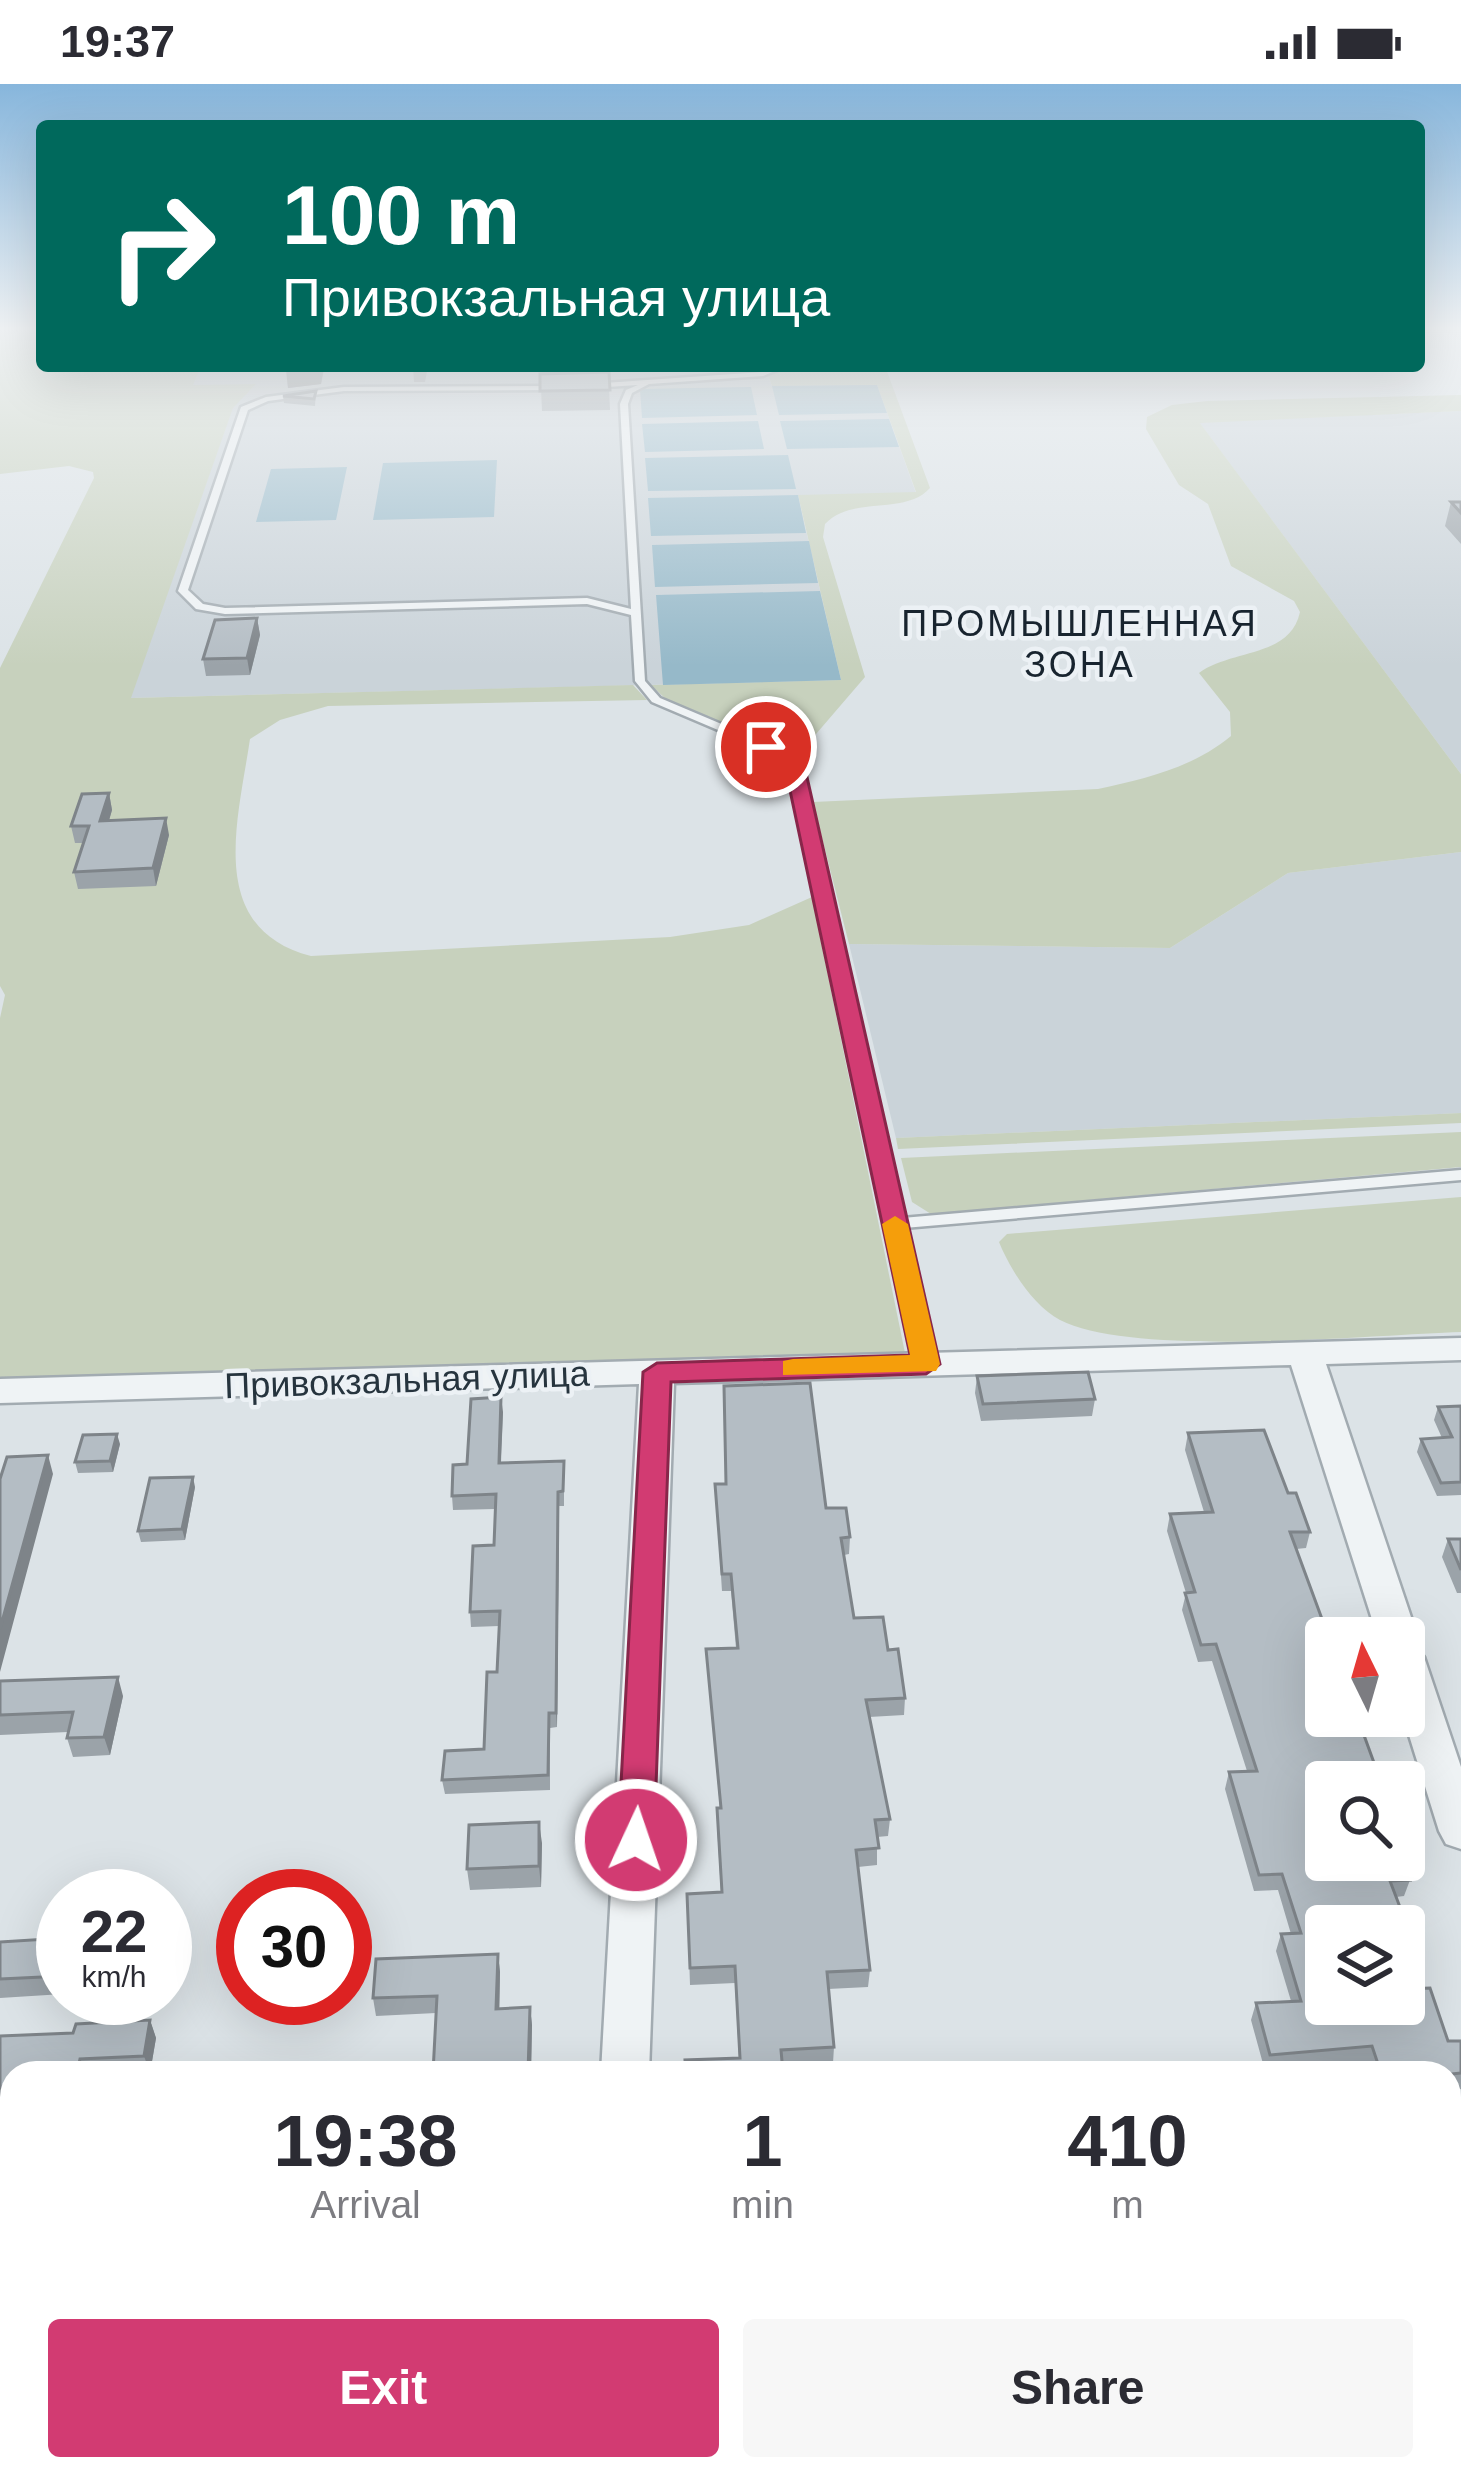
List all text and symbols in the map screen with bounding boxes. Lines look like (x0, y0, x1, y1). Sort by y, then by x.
text: 19:37 (60, 16, 175, 67)
icon: right (84, 168, 240, 324)
text: 100 m (282, 168, 520, 262)
text: Привокзальная улица (282, 267, 830, 327)
district label: ПРОМЫШЛЕННАЯ ЗОНА (901, 603, 1259, 685)
pin (715, 696, 817, 798)
icon: arrive (733, 714, 799, 780)
street label: Привокзальная улица (224, 1353, 591, 1406)
north arrow (1305, 1617, 1425, 1737)
map controls (1305, 1617, 1425, 2025)
button: search (1305, 1761, 1425, 1881)
position arrow (573, 1777, 699, 1903)
speed limit sign: 30 (216, 1869, 372, 2025)
text: 22 (81, 1898, 147, 1965)
button: layers (1305, 1905, 1425, 2025)
text: km/h (81, 1960, 147, 1993)
text: 19:38 (273, 2101, 458, 2181)
text: 1 (742, 2101, 783, 2181)
text: 410 (1067, 2101, 1188, 2181)
text: Arrival (310, 2183, 421, 2226)
text: min (731, 2183, 794, 2226)
text: m (1111, 2183, 1144, 2226)
button: Exit (48, 2319, 719, 2457)
button: Share (743, 2319, 1413, 2457)

